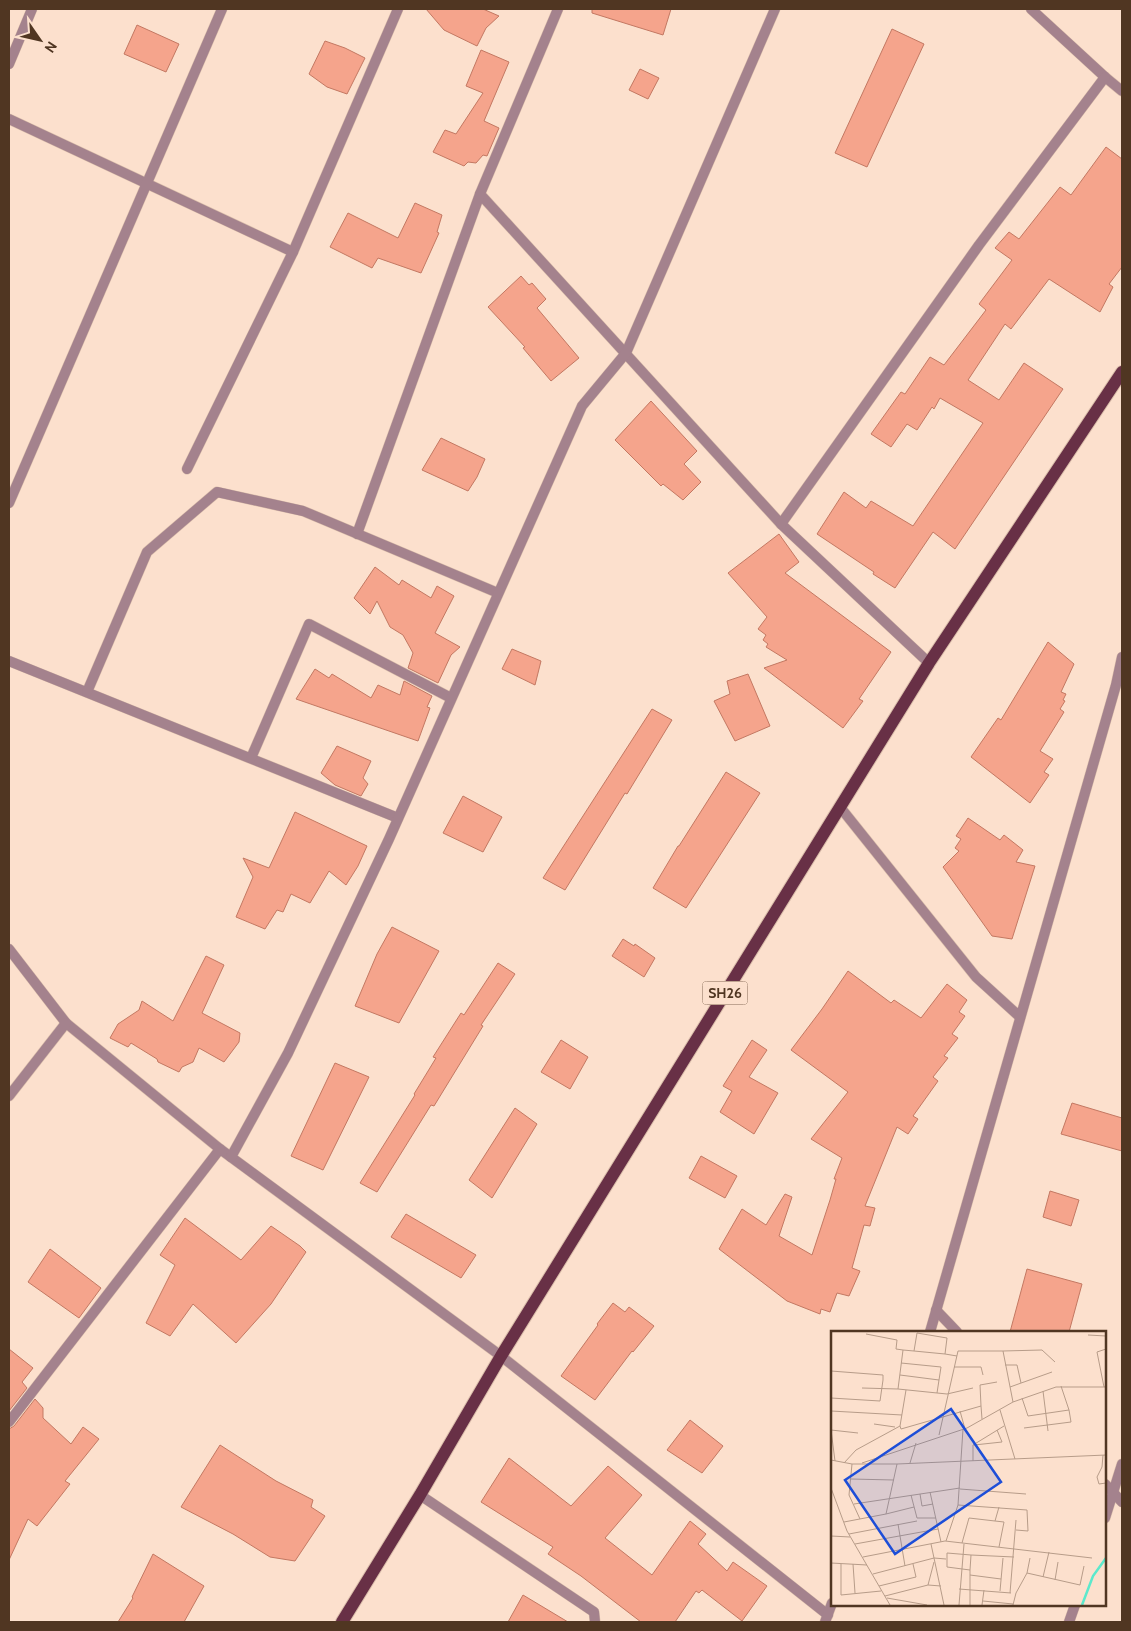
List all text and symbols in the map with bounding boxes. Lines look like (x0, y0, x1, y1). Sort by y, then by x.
north arrow (15, 15, 65, 65)
text: N (41, 38, 61, 56)
road number: SH26 (702, 981, 748, 1004)
inset map (831, 1331, 1106, 1606)

